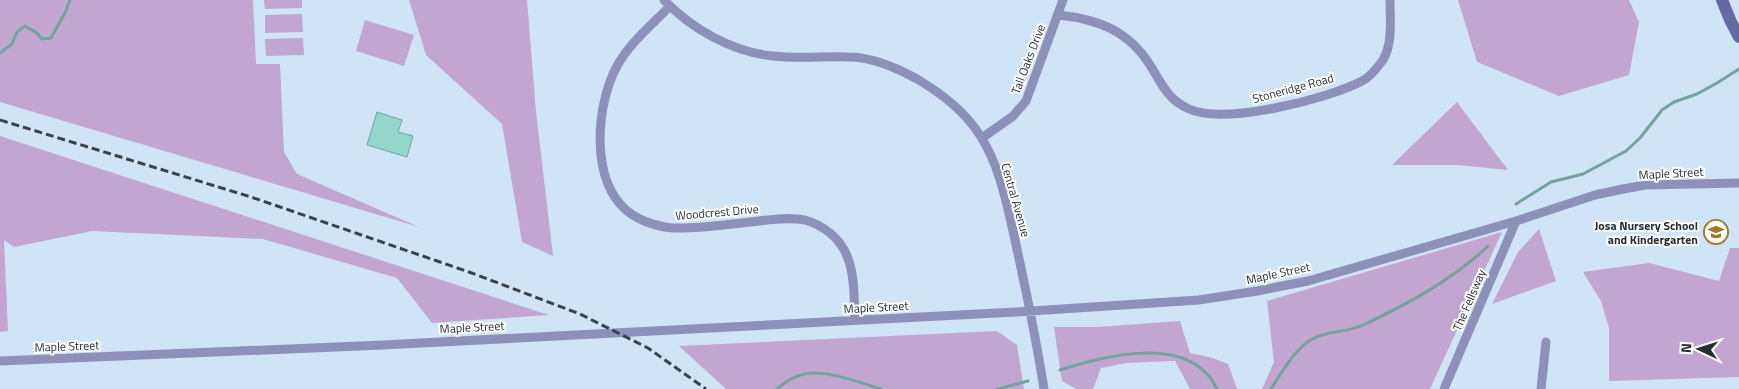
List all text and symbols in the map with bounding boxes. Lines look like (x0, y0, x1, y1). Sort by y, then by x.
street label: Tall Oaks Drive (1006, 21, 1050, 97)
street label: Stoneridge Road (1250, 68, 1336, 108)
street label: Central Avenue (996, 161, 1036, 239)
street label: Maple Street (1638, 162, 1705, 184)
street label: Woodcrest Drive (675, 199, 759, 225)
place label: Josa Nursery School and Kindergarten (1595, 216, 1698, 249)
school or university icon: Josa Nursery School and Kindergarten (1703, 219, 1729, 245)
street label: Maple Street (1244, 257, 1312, 289)
street label: The Fellsway (1447, 266, 1491, 334)
street label: Maple Street (843, 296, 910, 318)
street label: Maple Street (439, 316, 506, 338)
north arrow (1674, 324, 1724, 374)
street label: Maple Street (34, 335, 101, 357)
text: N (1675, 342, 1696, 354)

